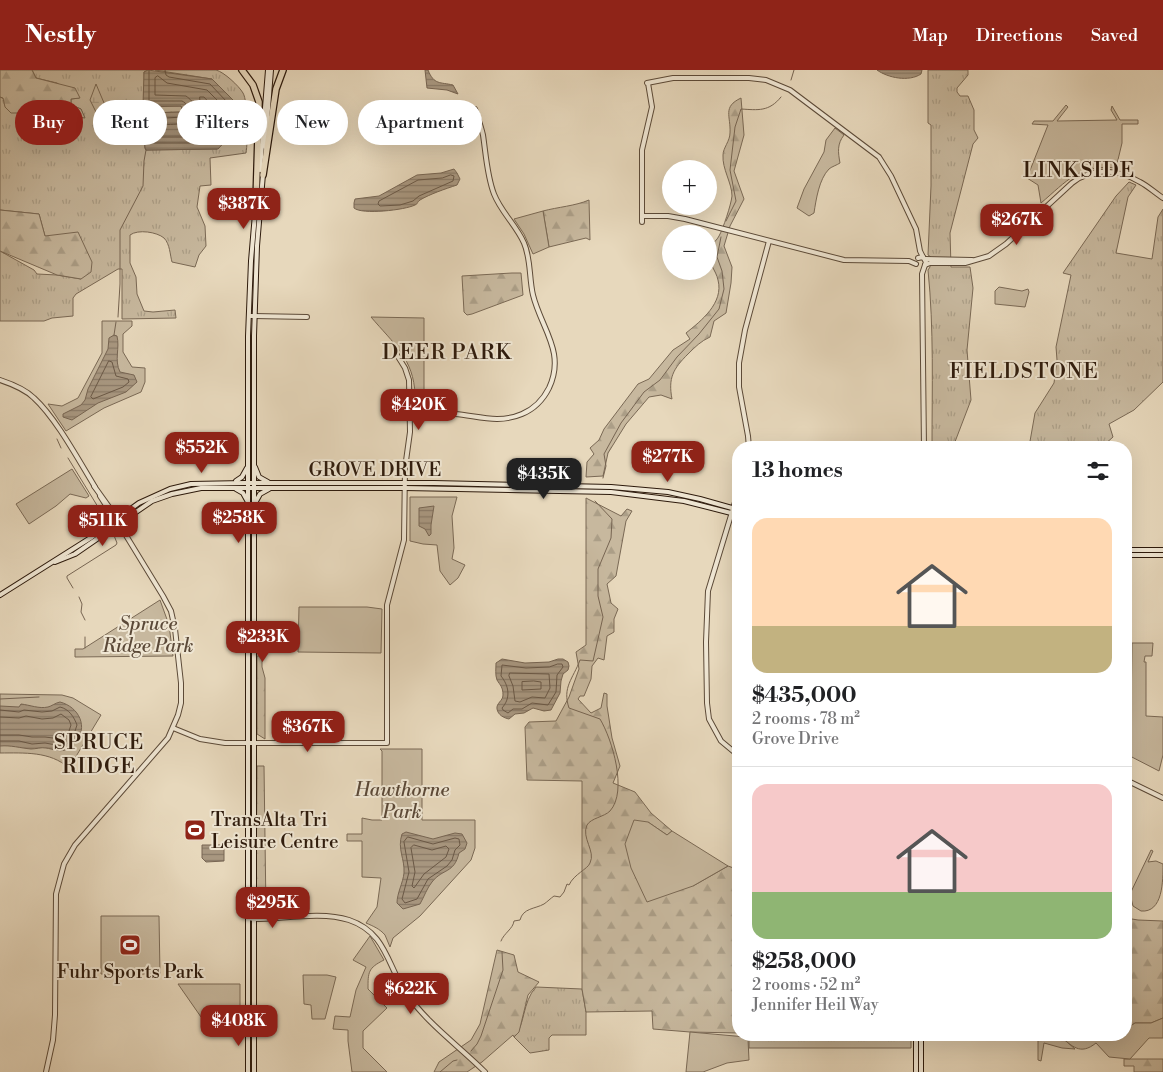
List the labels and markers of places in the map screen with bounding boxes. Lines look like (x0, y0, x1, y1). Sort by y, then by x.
pin: $387K (209, 188, 279, 230)
pin: $267K (982, 204, 1052, 246)
pin: $420K (384, 388, 454, 431)
pin: $552K (167, 432, 237, 474)
pin: $277K (633, 440, 703, 483)
pin: $435K (509, 458, 579, 500)
pin: $258K (204, 502, 274, 544)
pin: $511K (68, 504, 138, 547)
pin: $233K (228, 620, 298, 663)
pin: $367K (273, 710, 343, 753)
place label: TransAlta Tri Leisure Centre (211, 808, 339, 854)
sports icon: TransAlta Tri Leisure Centre (183, 818, 207, 842)
pin: $295K (238, 886, 308, 929)
sports icon: Fuhr Sports Park (118, 933, 142, 957)
place label: Fuhr Sports Park (57, 960, 204, 984)
pin: $622K (376, 972, 446, 1015)
pin: $408K (204, 1004, 274, 1047)

